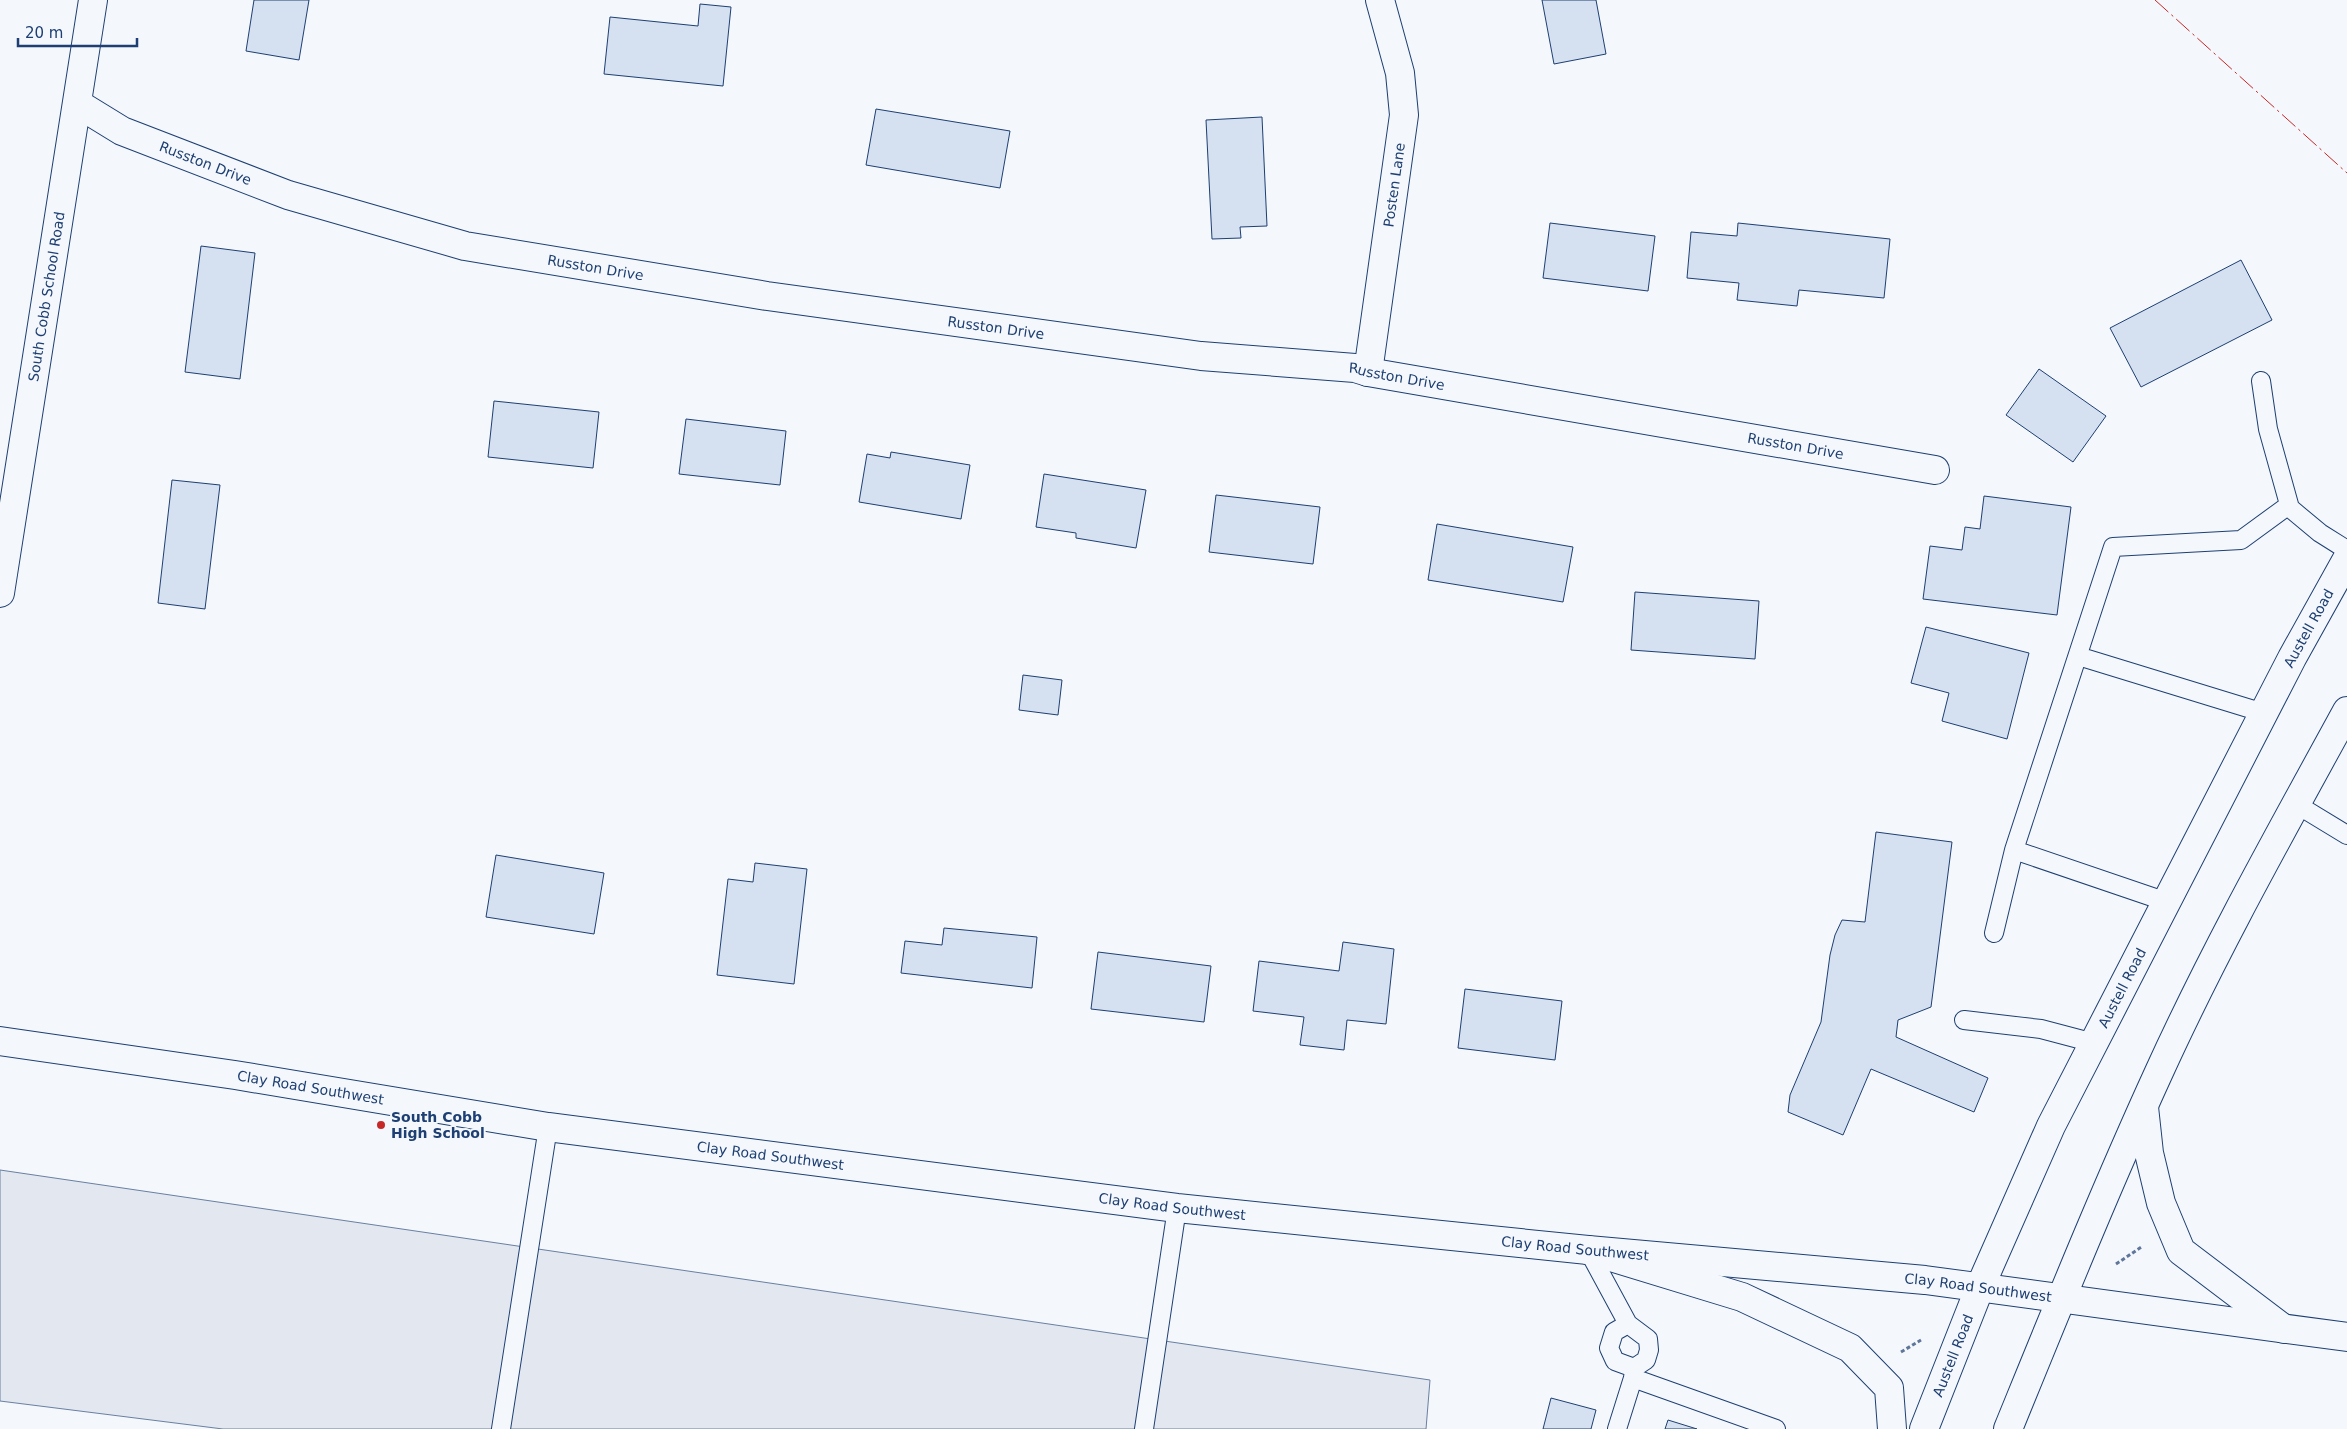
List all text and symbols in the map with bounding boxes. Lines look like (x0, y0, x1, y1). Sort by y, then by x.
scale bar (18, 15, 136, 47)
text: 20 m (25, 24, 63, 42)
street label: Russton Drive (157, 138, 254, 188)
street label: Posten Lane (1380, 142, 1408, 228)
street label: South Cobb School Road (25, 210, 68, 383)
street label: Russton Drive (546, 252, 645, 283)
street label: Russton Drive (947, 313, 1045, 342)
street label: Russton Drive (1348, 360, 1446, 393)
street label: Russton Drive (1746, 430, 1845, 462)
street label: Austell Road (2280, 586, 2337, 670)
street label: Austell Road (2095, 945, 2149, 1030)
street label: Clay Road Southwest (236, 1068, 385, 1108)
place label: South Cobb High School (391, 1109, 485, 1141)
marker: South Cobb High School (375, 1119, 387, 1131)
street label: Clay Road Southwest (696, 1138, 845, 1173)
street label: Clay Road Southwest (1098, 1190, 1247, 1223)
street label: Clay Road Southwest (1500, 1233, 1650, 1263)
street label: Clay Road Southwest (1904, 1270, 2053, 1305)
street label: Austell Road (1930, 1312, 1976, 1399)

